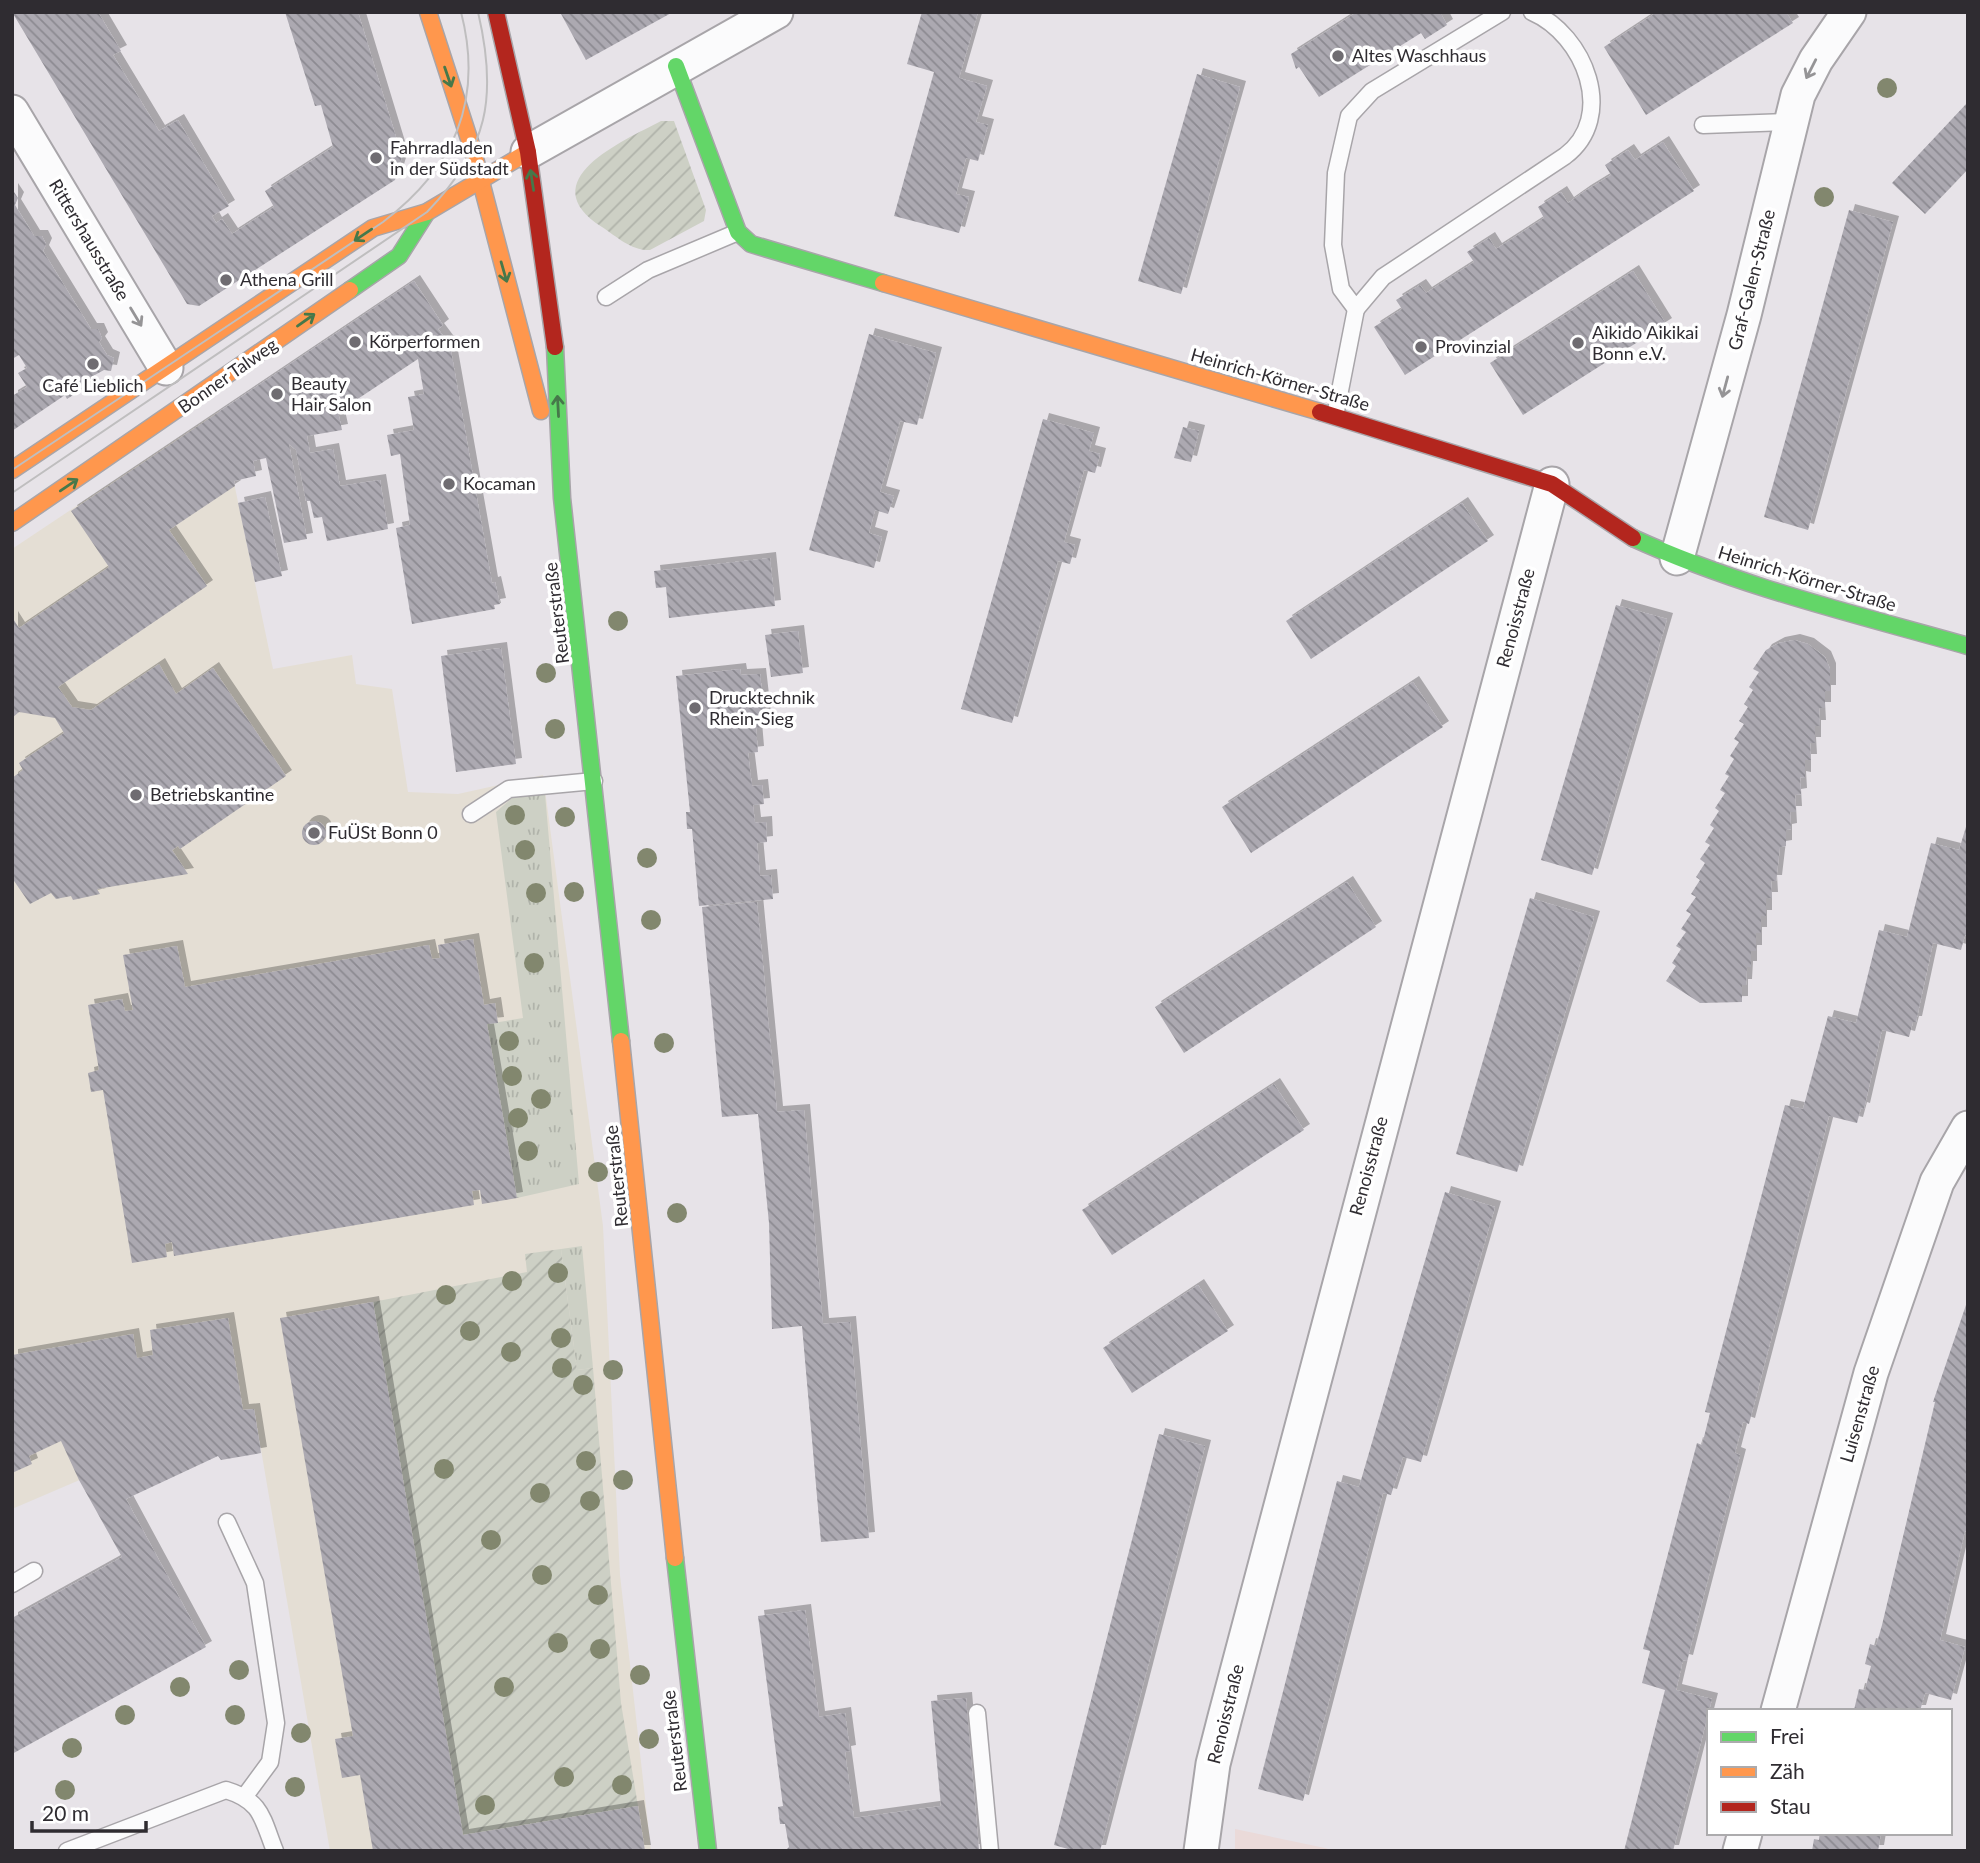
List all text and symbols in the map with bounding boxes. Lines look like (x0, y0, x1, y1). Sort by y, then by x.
place label: Altes Waschhaus (1352, 44, 1486, 66)
marker: Altes Waschhaus (1330, 48, 1346, 64)
one-way arrow (1804, 58, 1818, 79)
one-way arrow (443, 66, 455, 88)
place label: Fahrradladen in der Südstadt (390, 136, 509, 179)
marker: Fahrradladen in der Südstadt (368, 150, 384, 166)
one-way arrow (525, 169, 538, 192)
street label: Rittershausstraße (45, 175, 135, 304)
street label: Graf-Galen-Straße (1723, 207, 1779, 353)
one-way arrow (354, 228, 373, 243)
one-way arrow (498, 260, 511, 282)
place label: Athena Grill (240, 268, 334, 290)
marker: Athena Grill (218, 272, 234, 288)
one-way arrow (129, 307, 143, 327)
one-way arrow (296, 313, 315, 328)
place label: Aikido Aikikai Bonn e.V. (1592, 321, 1699, 364)
place label: Körperformen (369, 330, 480, 352)
street label: Bonner Talweg (174, 333, 281, 418)
marker: Körperformen (347, 334, 363, 350)
place label: Provinzial (1435, 335, 1511, 357)
marker: Aikido Aikikai Bonn e.V. (1570, 335, 1586, 351)
marker: Provinzial (1413, 339, 1429, 355)
street label: Heinrich-Körner-Straße (1188, 343, 1372, 415)
marker: Café Lieblich (85, 356, 101, 372)
place label: Beauty Hair Salon (291, 372, 372, 415)
place label: Café Lieblich (42, 374, 144, 396)
one-way arrow (1717, 375, 1730, 397)
marker: Beauty Hair Salon (269, 386, 285, 402)
one-way arrow (551, 394, 564, 417)
place label: Kocaman (463, 472, 536, 494)
marker: Kocaman (441, 476, 457, 492)
one-way arrow (59, 478, 78, 492)
street label: Heinrich-Körner-Straße (1716, 540, 1899, 616)
street label: Reuterstraße (539, 561, 573, 665)
street label: Renoisstraße (1491, 566, 1539, 670)
place label: Drucktechnik Rhein-Sieg (709, 686, 816, 729)
marker: Drucktechnik Rhein-Sieg (687, 700, 703, 716)
place label: Betriebskantine (150, 783, 274, 805)
marker: Betriebskantine (128, 787, 144, 803)
place label: FuÜSt Bonn 0 (328, 821, 438, 843)
marker: FuÜSt Bonn 0 (306, 825, 322, 841)
street label: Renoisstraße (1344, 1114, 1392, 1218)
street label: Reuterstraße (600, 1124, 632, 1228)
street label: Luisenstraße (1835, 1363, 1883, 1465)
street label: Renoisstraße (1202, 1662, 1248, 1766)
street label: Reuterstraße (657, 1689, 691, 1793)
legend (1707, 1709, 1952, 1835)
text: Frei (1770, 1723, 1804, 1748)
text: Zäh (1770, 1758, 1805, 1783)
scale bar (32, 1790, 145, 1834)
text: Stau (1770, 1793, 1811, 1818)
text: 20 m (42, 1800, 89, 1825)

